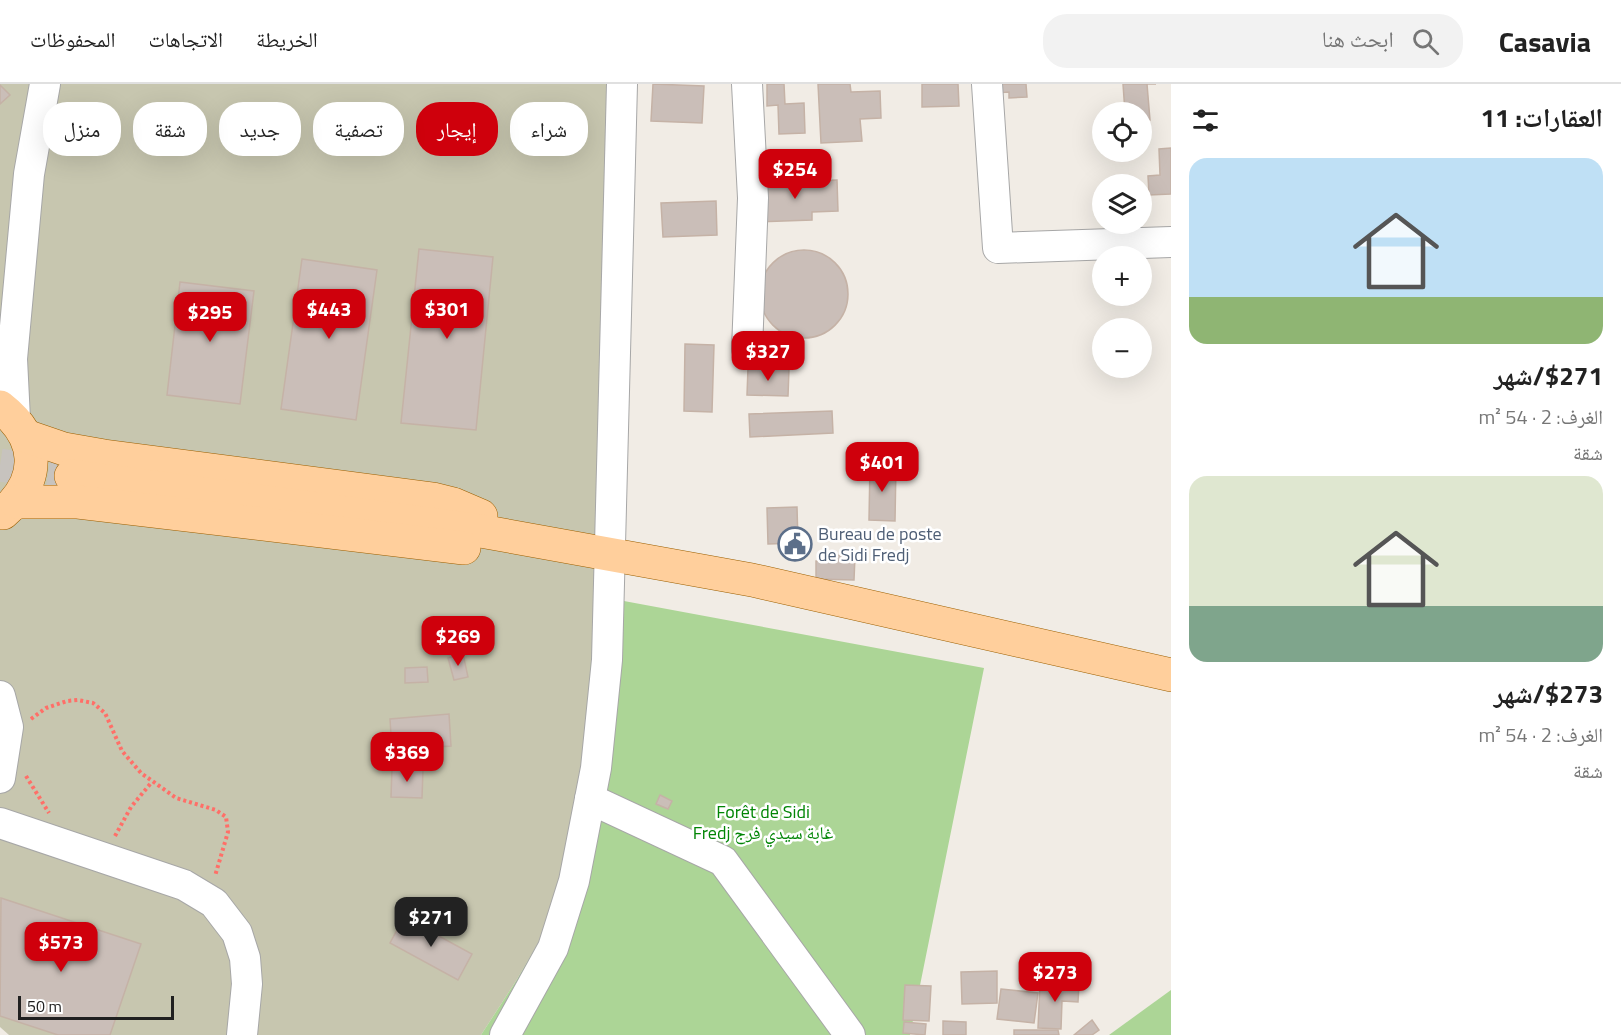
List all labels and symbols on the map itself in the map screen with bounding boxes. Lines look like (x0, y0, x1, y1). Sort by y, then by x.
pin: $254 (759, 149, 831, 200)
pin: $443 (293, 289, 365, 340)
pin: $301 (411, 289, 483, 340)
pin: $295 (174, 292, 246, 343)
pin: $327 (732, 331, 804, 382)
pin: $401 (846, 442, 918, 493)
place label: Bureau de poste de Sidi Fredj (818, 520, 942, 568)
public building icon: Bureau de poste de Sidi Fredj (777, 526, 813, 562)
pin: $269 (422, 616, 494, 667)
pin: $369 (371, 732, 443, 783)
park label: Forêt de Sidi Fredj غابة سيدي فرج (693, 798, 833, 848)
pin: $271 (395, 897, 467, 948)
pin: $573 (25, 922, 97, 973)
pin: $273 (1019, 952, 1091, 1003)
scale bar (18, 993, 174, 1020)

